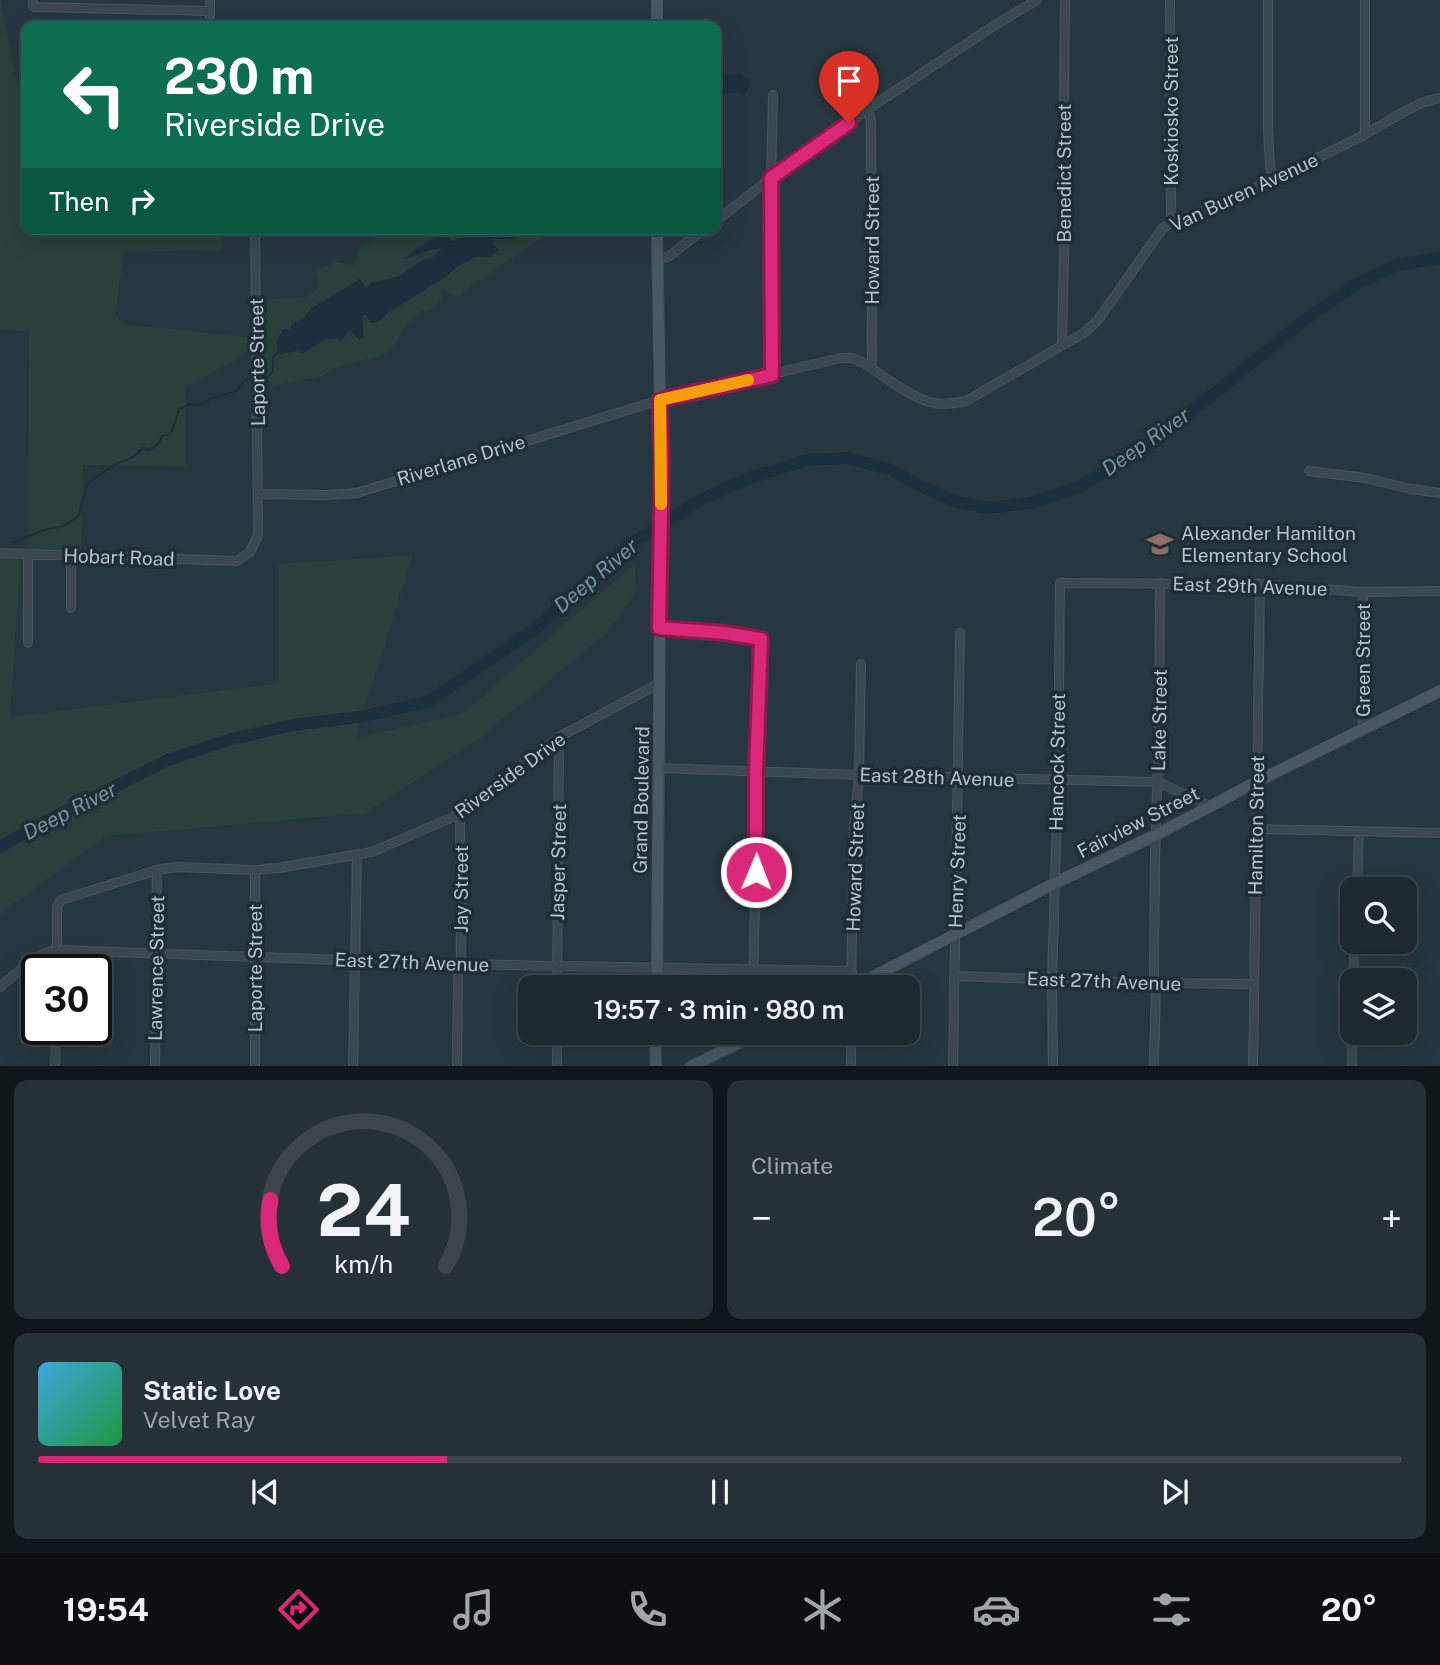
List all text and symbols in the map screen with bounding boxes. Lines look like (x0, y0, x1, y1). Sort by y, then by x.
street label: Koskiosko Street (1160, 36, 1182, 186)
text: 230 m (164, 47, 314, 105)
icon: left (49, 49, 140, 140)
pin (819, 51, 879, 123)
icon: arrive (830, 62, 868, 100)
street label: Benedict Street (1053, 104, 1075, 242)
text: Riverside Drive (164, 106, 385, 143)
street label: Van Buren Avenue (1166, 148, 1322, 236)
street label: Howard Street (861, 176, 883, 304)
icon: right (123, 182, 161, 220)
text: Then (49, 186, 109, 217)
street label: Laporte Street (245, 298, 269, 426)
water label: Deep River (1097, 401, 1196, 481)
street label: Riverlane Drive (394, 430, 528, 490)
place label: Alexander Hamilton Elementary School (1181, 522, 1356, 566)
school or university icon: Alexander Hamilton Elementary School (1145, 529, 1175, 559)
water label: Deep River (549, 533, 644, 618)
street label: Hobart Road (63, 544, 175, 570)
street label: East 29th Avenue (1172, 572, 1328, 600)
street label: Green Street (1352, 603, 1374, 717)
street label: Lake Street (1147, 669, 1171, 771)
street label: Hancock Street (1045, 693, 1069, 831)
street label: Grand Boulevard (629, 726, 653, 874)
street label: Riverside Drive (450, 728, 570, 822)
street label: Hamilton Street (1244, 755, 1268, 895)
street label: East 28th Avenue (859, 763, 1015, 791)
water label: Deep River (19, 776, 122, 845)
street label: Fairview Street (1073, 782, 1203, 862)
street label: Howard Street (842, 802, 868, 932)
street label: Jasper Street (546, 803, 570, 921)
street label: Henry Street (944, 814, 970, 928)
position arrow (719, 835, 793, 909)
street label: Jay Street (450, 845, 472, 933)
map controls (1340, 877, 1417, 1045)
button: search (1340, 877, 1417, 954)
street label: Lawrence Street (144, 895, 168, 1041)
street label: Laporte Street (244, 904, 266, 1032)
street label: East 27th Avenue (334, 948, 490, 976)
speed limit sign: 30 (21, 954, 112, 1045)
street label: East 27th Avenue (1026, 967, 1182, 995)
button: layers (1340, 968, 1417, 1045)
text: 19:57 · 3 min · 980 m (594, 994, 844, 1025)
text: Climate (751, 1152, 833, 1179)
text: 24 (317, 1167, 410, 1252)
text: 20° (1032, 1187, 1121, 1248)
text: − (751, 1196, 772, 1241)
text: + (1381, 1196, 1402, 1241)
text: km/h (334, 1248, 393, 1278)
text: Static Love (143, 1375, 281, 1406)
text: Velvet Ray (143, 1406, 255, 1433)
icon: previous (246, 1473, 284, 1511)
icon: pause (701, 1473, 739, 1511)
icon: next (1156, 1473, 1194, 1511)
icon: directions (274, 1585, 323, 1634)
icon: music (449, 1585, 498, 1634)
icon: phone (623, 1585, 672, 1634)
icon: climate (798, 1585, 847, 1634)
icon: car (972, 1585, 1021, 1634)
icon: filters (1147, 1585, 1196, 1634)
text: 19:54 (63, 1591, 149, 1628)
text: 20° (1321, 1591, 1377, 1628)

